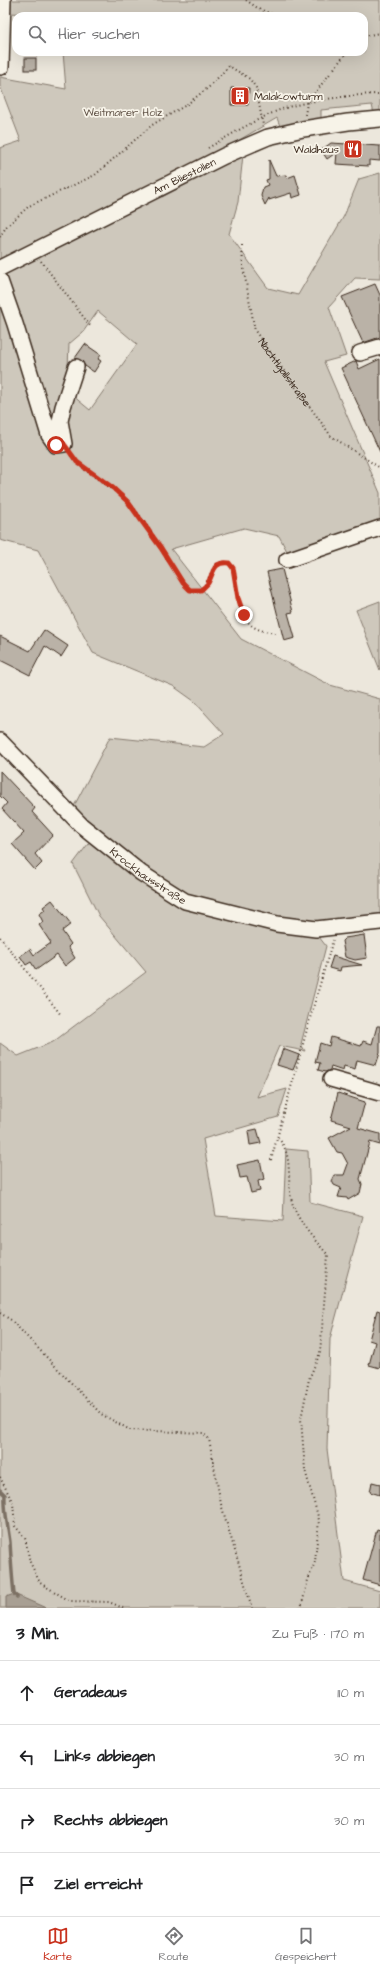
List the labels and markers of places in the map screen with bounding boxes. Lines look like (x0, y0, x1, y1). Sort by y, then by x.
building icon: Malakowturm (229, 85, 251, 107)
place label: Malakowturm (254, 89, 323, 104)
restaurant icon: Waldhaus (342, 138, 364, 160)
place label: Waldhaus (294, 142, 339, 157)

